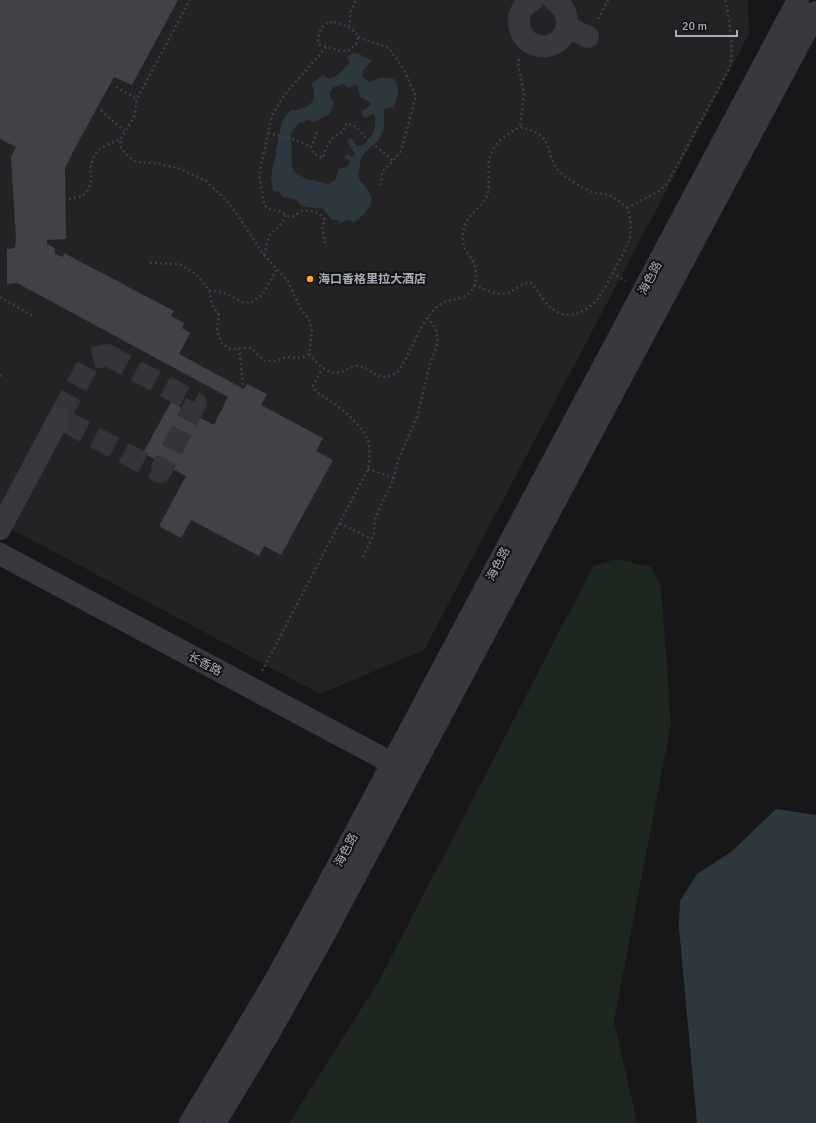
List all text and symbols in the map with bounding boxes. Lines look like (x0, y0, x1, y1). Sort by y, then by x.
scale bar (676, 12, 737, 38)
text: 20 m (682, 19, 707, 34)
street label: 海色路 (635, 259, 666, 298)
place label: 海口香格里拉大酒店 (318, 272, 426, 287)
marker: 海口香格里拉大酒店 (305, 274, 315, 284)
street label: 海色路 (483, 545, 514, 584)
street label: 长香路 (185, 649, 224, 680)
street label: 海色路 (331, 831, 362, 870)

